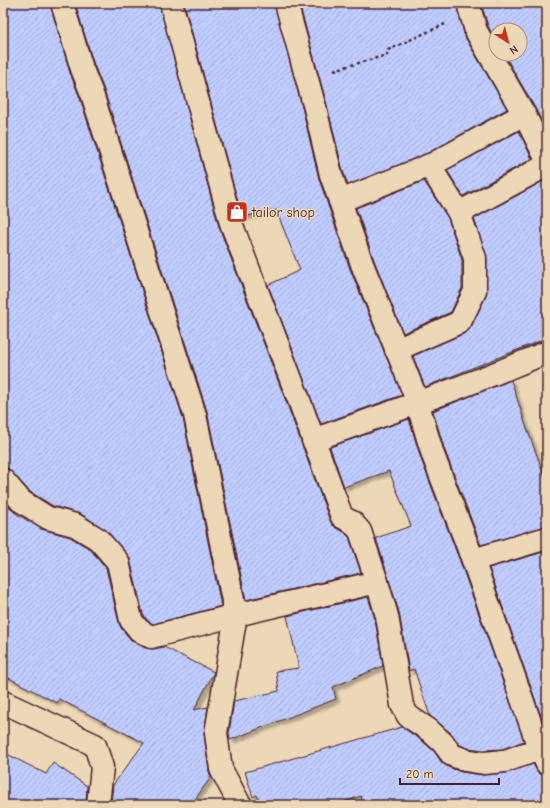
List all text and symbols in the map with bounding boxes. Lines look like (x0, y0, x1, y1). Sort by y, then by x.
north arrow (488, 22, 528, 62)
text: N (507, 42, 520, 57)
shop icon: tailor shop (224, 199, 250, 225)
place label: tailor shop (251, 204, 315, 221)
scale bar (400, 760, 499, 786)
text: 20 m (406, 767, 434, 781)

